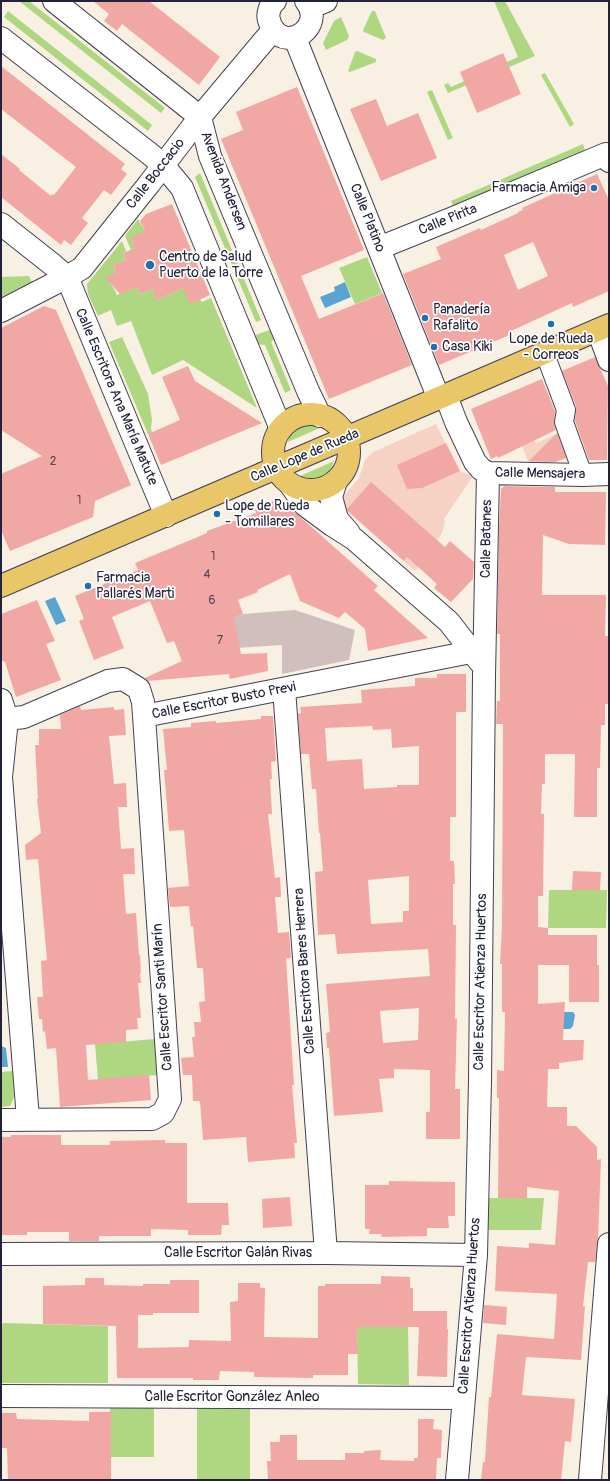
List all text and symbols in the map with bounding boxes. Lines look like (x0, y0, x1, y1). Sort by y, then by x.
street label: Avenida Andersen (196, 129, 250, 233)
street label: Calle Boccacio (123, 135, 189, 213)
place label: Farmacia Amiga (492, 180, 586, 196)
street label: Calle Platino (346, 181, 388, 255)
marker: Farmacia Amiga (589, 183, 599, 193)
street label: Calle Pirita (416, 201, 480, 239)
place label: Centro de Salud Puerto de la Torre (159, 249, 263, 282)
marker: Centro de Salud Puerto de la Torre (144, 259, 156, 271)
place label: Panadería Rafalito (433, 302, 490, 334)
street label: Calle Escritora Ana María Matute (71, 306, 161, 488)
marker: Panadería Rafalito (420, 313, 430, 323)
marker: Lope de Rueda - Correos (546, 319, 556, 329)
place label: Lope de Rueda - Correos (509, 331, 593, 364)
place label: Casa Kiki (442, 339, 492, 355)
marker: Casa Kiki (429, 342, 439, 352)
street label: Calle Lope de Rueda (248, 426, 362, 486)
house number: 2 (50, 455, 56, 469)
street label: Calle Mensajera (495, 465, 585, 483)
house number: 1 (77, 494, 81, 508)
place label: Lope de Rueda - Tomillares (225, 498, 309, 530)
street label: Calle Batanes (478, 500, 496, 578)
marker: Lope de Rueda - Tomillares (212, 509, 222, 519)
house number: 1 (211, 550, 215, 564)
house number: 4 (204, 568, 210, 582)
place label: Farmacia Pallarés Marti (96, 570, 174, 602)
marker: Farmacia Pallarés Marti (83, 581, 93, 591)
house number: 6 (209, 594, 215, 608)
house number: 7 (217, 634, 223, 648)
street label: Calle Escritor Busto Previ (151, 679, 297, 723)
street label: Calle Escritora Bares Herrera (291, 887, 319, 1055)
street label: Calle Escritor Atienza Huertos (471, 893, 491, 1071)
street label: Calle Escritor Santi Marín (149, 923, 177, 1071)
street label: Calle Escritor Atienza Huertos (455, 1217, 485, 1395)
street label: Calle Escritor Galán Rivas (164, 1245, 312, 1261)
street label: Calle Escritor González Anleo (145, 1389, 319, 1405)

